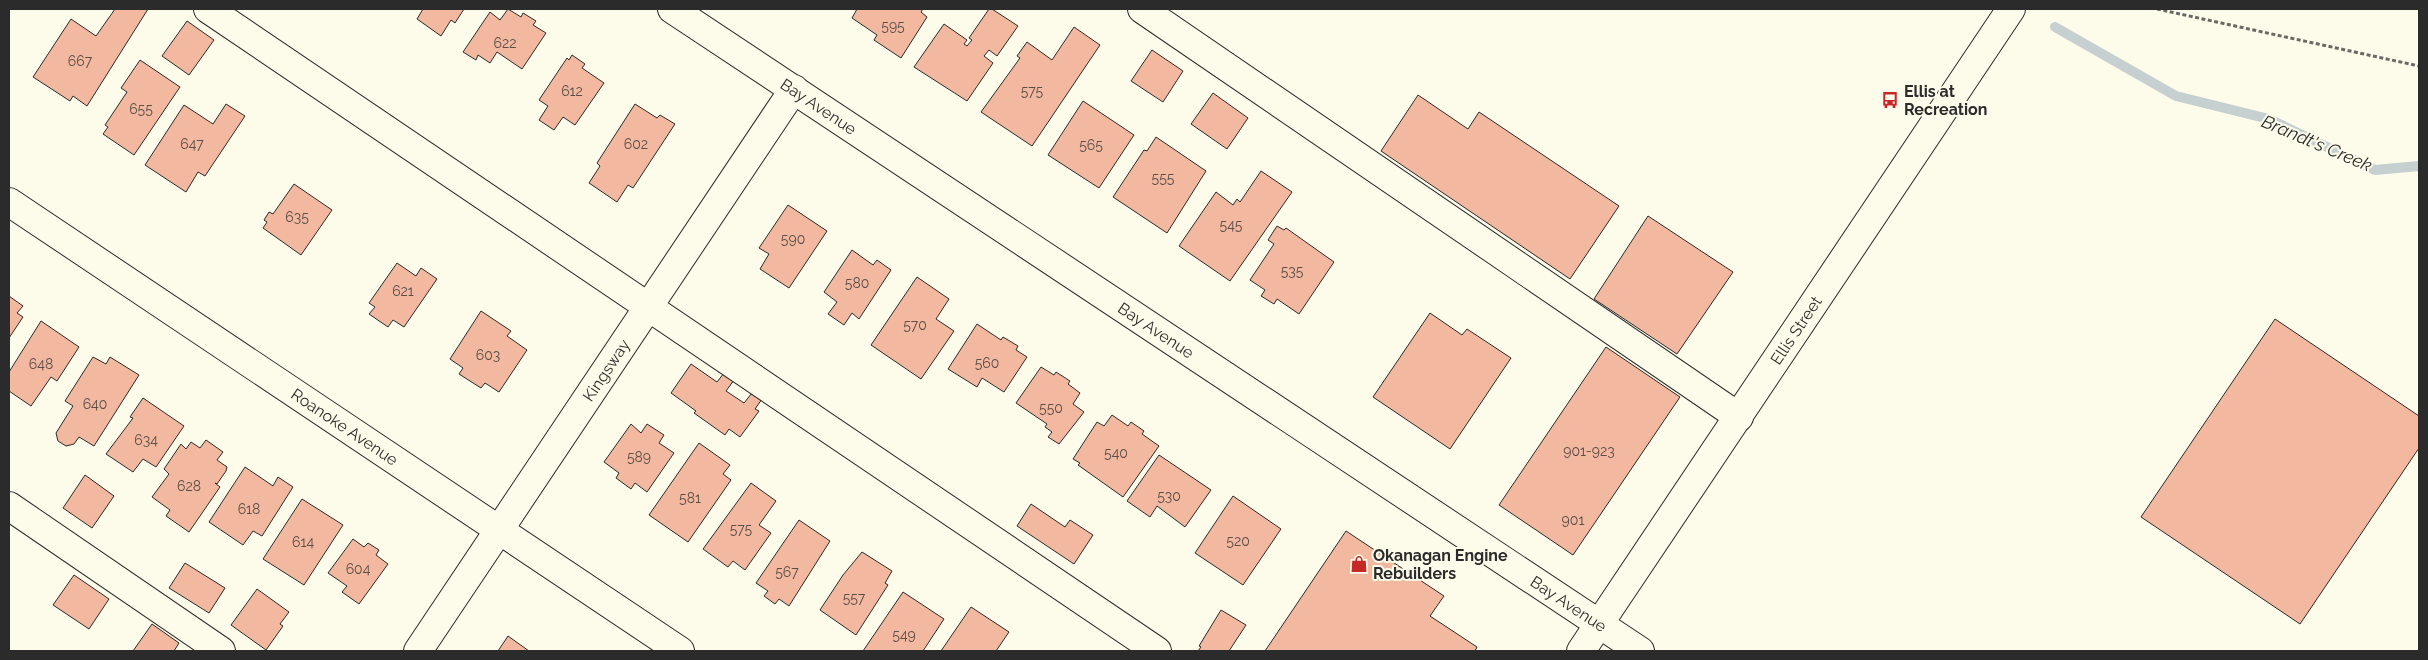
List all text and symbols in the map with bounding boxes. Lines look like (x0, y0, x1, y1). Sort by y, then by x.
house number: 595 (881, 18, 905, 34)
house number: 622 (493, 35, 517, 51)
house number: 667 (68, 53, 93, 69)
street label: Bay Avenue (777, 74, 860, 138)
place label: Ellis at Recreation (1904, 82, 1987, 119)
house number: 612 (561, 83, 583, 99)
house number: 575 (1021, 83, 1044, 99)
bus stop icon: Ellis at Recreation (1880, 90, 1900, 110)
house number: 655 (129, 101, 153, 117)
water label: Brandt's Creek (2259, 110, 2376, 176)
house number: 647 (180, 136, 204, 152)
house number: 602 (624, 136, 648, 152)
house number: 565 (1079, 137, 1103, 153)
house number: 555 (1152, 170, 1175, 186)
house number: 635 (285, 209, 309, 225)
house number: 545 (1220, 217, 1243, 233)
house number: 590 (781, 231, 805, 247)
house number: 535 (1281, 263, 1304, 279)
house number: 580 (845, 275, 869, 291)
house number: 621 (392, 283, 414, 299)
street label: Ellis Street (1766, 292, 1826, 368)
street label: Bay Avenue (1115, 298, 1198, 362)
house number: 570 (903, 317, 927, 333)
street label: Kingsway (578, 335, 634, 405)
house number: 603 (476, 347, 500, 363)
house number: 560 (975, 355, 999, 371)
house number: 648 (29, 356, 53, 372)
street label: Roanoke Avenue (288, 384, 402, 469)
house number: 640 (83, 396, 107, 412)
house number: 550 (1039, 400, 1063, 416)
house number: 634 (134, 432, 158, 448)
house number: 901-923 (1563, 443, 1615, 459)
house number: 540 (1104, 445, 1128, 461)
house number: 589 (627, 449, 651, 465)
house number: 628 (177, 478, 201, 494)
house number: 530 (1157, 488, 1181, 504)
house number: 581 (679, 490, 701, 506)
house number: 618 (238, 501, 260, 517)
house number: 901 (1562, 512, 1584, 528)
house number: 575 (730, 521, 753, 537)
house number: 520 (1226, 533, 1250, 549)
house number: 614 (292, 534, 314, 550)
place label: Okanagan Engine Rebuilders (1373, 546, 1508, 583)
shop icon: Okanagan Engine Rebuilders (1349, 554, 1369, 574)
house number: 604 (346, 561, 371, 577)
house number: 567 (775, 564, 799, 580)
street label: Bay Avenue (1527, 572, 1610, 636)
house number: 557 (843, 590, 866, 606)
house number: 549 (892, 627, 916, 643)

